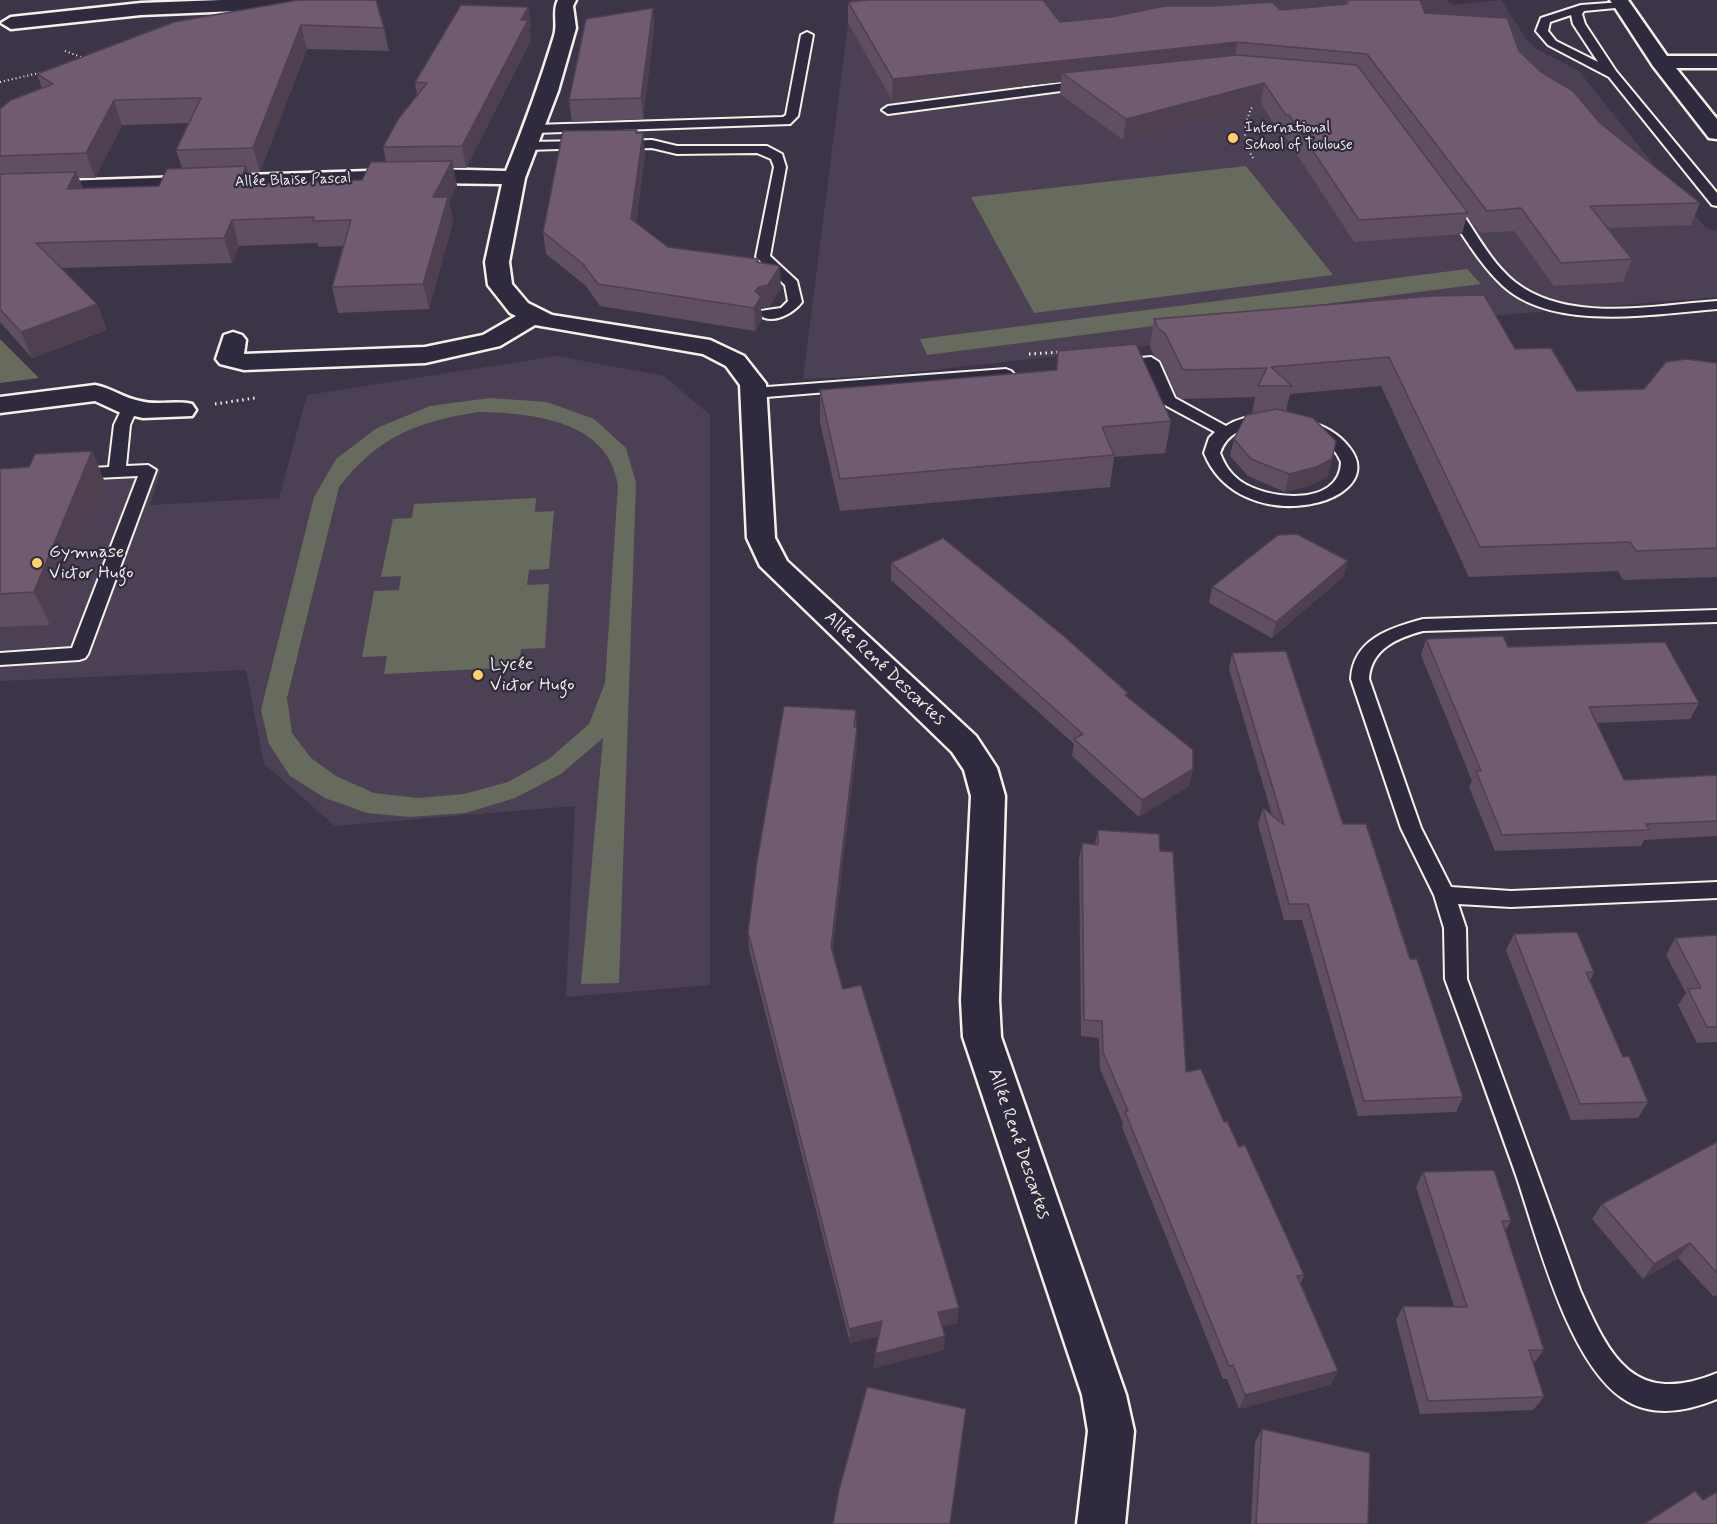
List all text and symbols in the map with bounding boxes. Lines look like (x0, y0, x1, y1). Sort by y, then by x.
place label: International School of Toulouse (1245, 120, 1353, 155)
marker: International School of Toulouse (1226, 131, 1240, 145)
street label: Allée Blaise Pascal (234, 170, 352, 192)
place label: Gymnase Victor Hugo (49, 542, 134, 584)
marker: Gymnase Victor Hugo (30, 556, 44, 570)
street label: Allée René Descartes (819, 607, 949, 731)
place label: Lycée Victor Hugo (490, 654, 575, 696)
marker: Lycée Victor Hugo (471, 668, 485, 682)
street label: Allée René Descartes (982, 1066, 1054, 1222)

